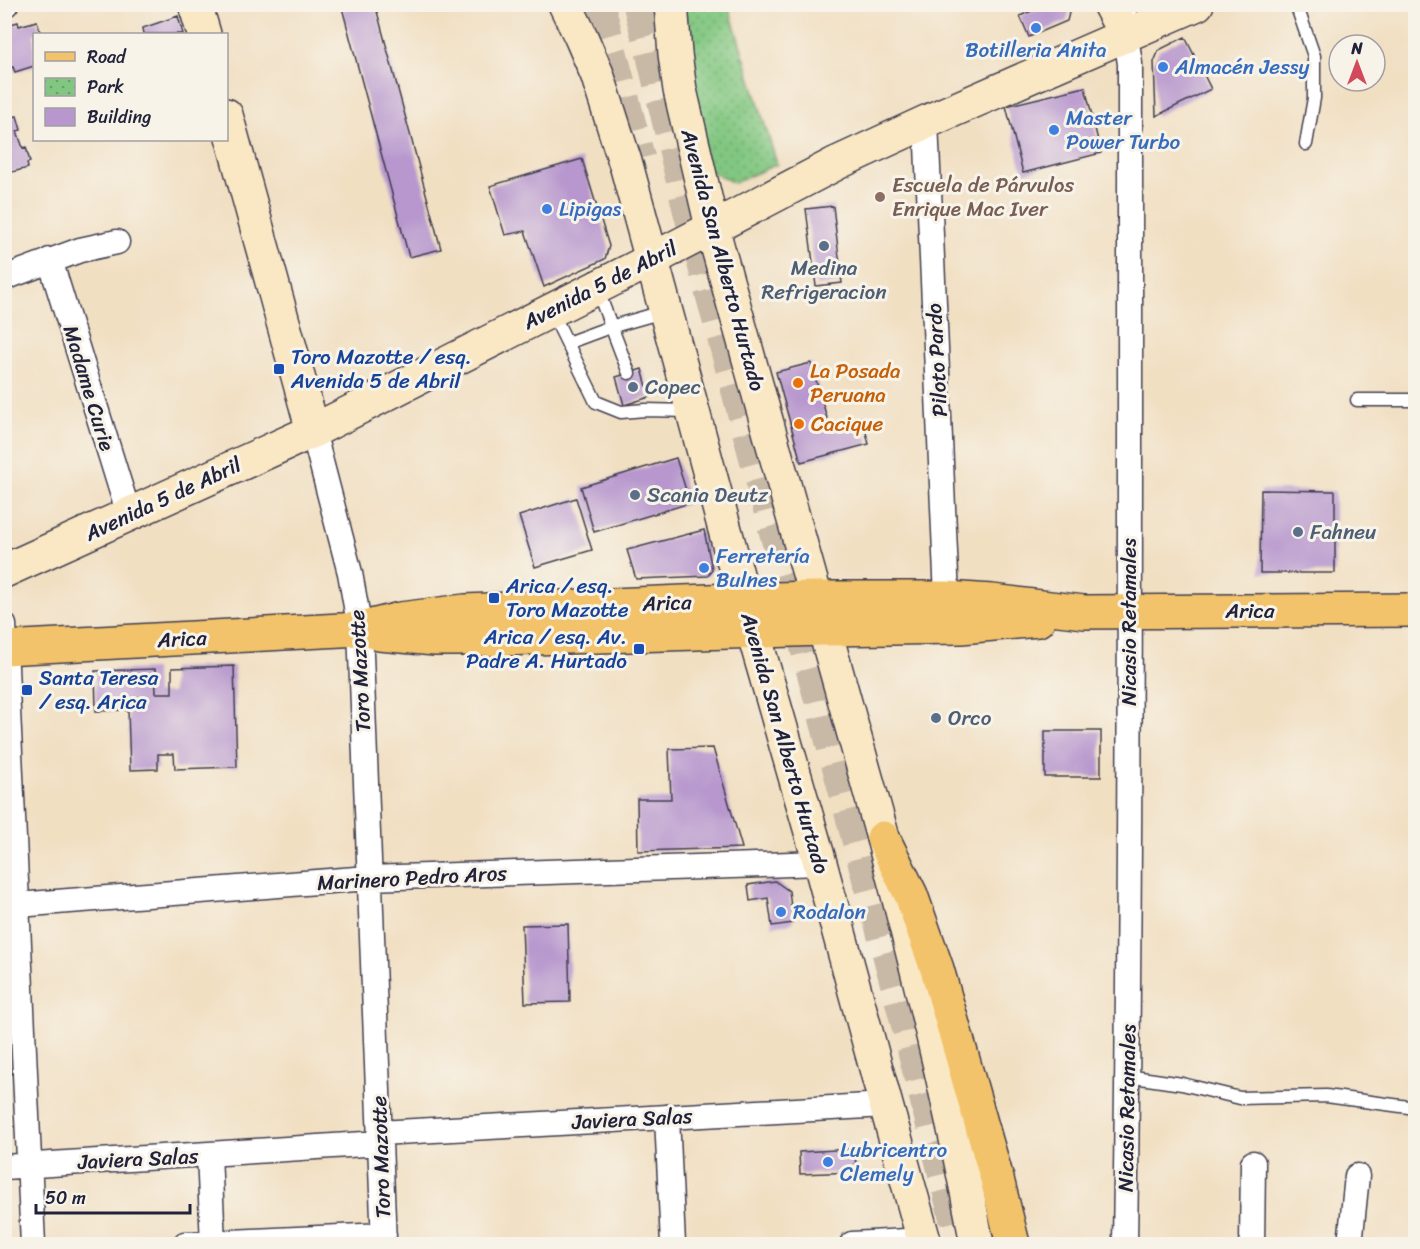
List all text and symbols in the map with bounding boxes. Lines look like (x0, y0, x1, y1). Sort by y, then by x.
marker: Botilleria Anita (1029, 21, 1043, 35)
place label: Botilleria Anita (965, 31, 1107, 69)
legend (33, 33, 228, 141)
north arrow (1327, 33, 1387, 93)
text: N (1350, 34, 1363, 63)
text: Road (87, 41, 127, 73)
place label: Almacén Jessy (1174, 48, 1309, 86)
marker: Almacén Jessy (1156, 60, 1170, 74)
text: Park (87, 71, 124, 103)
place label: Master Power Turbo (1066, 99, 1180, 161)
text: Building (87, 101, 151, 133)
marker: Master Power Turbo (1047, 123, 1061, 137)
street label: Avenida San Alberto Hurtado (669, 124, 776, 395)
place label: Escuela de Párvulos Enrique Mac Iver (892, 166, 1074, 228)
place label: Lipigas (559, 190, 622, 228)
marker: Escuela de Párvulos Enrique Mac Iver (873, 190, 887, 204)
marker: Lipigas (540, 202, 554, 216)
street label: Avenida 5 de Abril (515, 229, 685, 341)
marker: Medina Refrigeracion (817, 239, 831, 253)
place label: Medina Refrigeracion (761, 249, 887, 311)
street label: Piloto Pardo (915, 302, 959, 418)
street label: Madame Curie (52, 320, 126, 456)
place label: Toro Mazotte / esq. Avenida 5 de Abril (290, 338, 472, 400)
place label: La Posada Peruana (810, 352, 901, 414)
marker: Toro Mazotte / esq. Avenida 5 de Abril (272, 362, 286, 376)
place label: Copec (645, 368, 701, 406)
marker: La Posada Peruana (791, 376, 805, 390)
marker: Copec (626, 380, 640, 394)
place label: Cacique (811, 405, 883, 443)
marker: Cacique (792, 417, 806, 431)
street label: Avenida 5 de Abril (77, 446, 249, 552)
place label: Scania Deutz (647, 476, 769, 514)
marker: Scania Deutz (628, 488, 642, 502)
place label: Fahneu (1310, 513, 1376, 551)
marker: Fahneu (1291, 525, 1305, 539)
place label: Ferretería Bulnes (716, 537, 810, 599)
street label: Nicasio Retamales (1110, 538, 1148, 706)
marker: Ferretería Bulnes (697, 561, 711, 575)
place label: Arica / esq. Toro Mazotte (505, 567, 629, 629)
street label: Arica (641, 583, 693, 623)
marker: Arica / esq. Toro Mazotte (487, 591, 501, 605)
street label: Arica (1224, 592, 1275, 630)
street label: Avenida San Alberto Hurtado (729, 607, 841, 878)
street label: Toro Mazotte (338, 609, 382, 733)
place label: Arica / esq. Av. Padre A. Hurtado (466, 618, 627, 680)
street label: Arica (155, 619, 208, 659)
marker: Arica / esq. Av. Padre A. Hurtado (632, 642, 646, 656)
place label: Santa Teresa / esq. Arica (39, 659, 159, 721)
marker: Santa Teresa / esq. Arica (20, 683, 34, 697)
place label: Orco (948, 699, 992, 737)
marker: Orco (929, 711, 943, 725)
street label: Marinero Pedro Aros (316, 854, 508, 902)
place label: Rodalon (793, 893, 866, 931)
marker: Rodalon (774, 905, 788, 919)
street label: Nicasio Retamales (1107, 1024, 1147, 1192)
street label: Toro Mazotte (360, 1095, 402, 1219)
street label: Javiera Salas (570, 1097, 694, 1141)
place label: Lubricentro Clemely (840, 1131, 948, 1193)
street label: Javiera Salas (76, 1137, 200, 1181)
marker: Lubricentro Clemely (821, 1155, 835, 1169)
scale bar (36, 1177, 190, 1215)
text: 50 m (45, 1182, 86, 1214)

